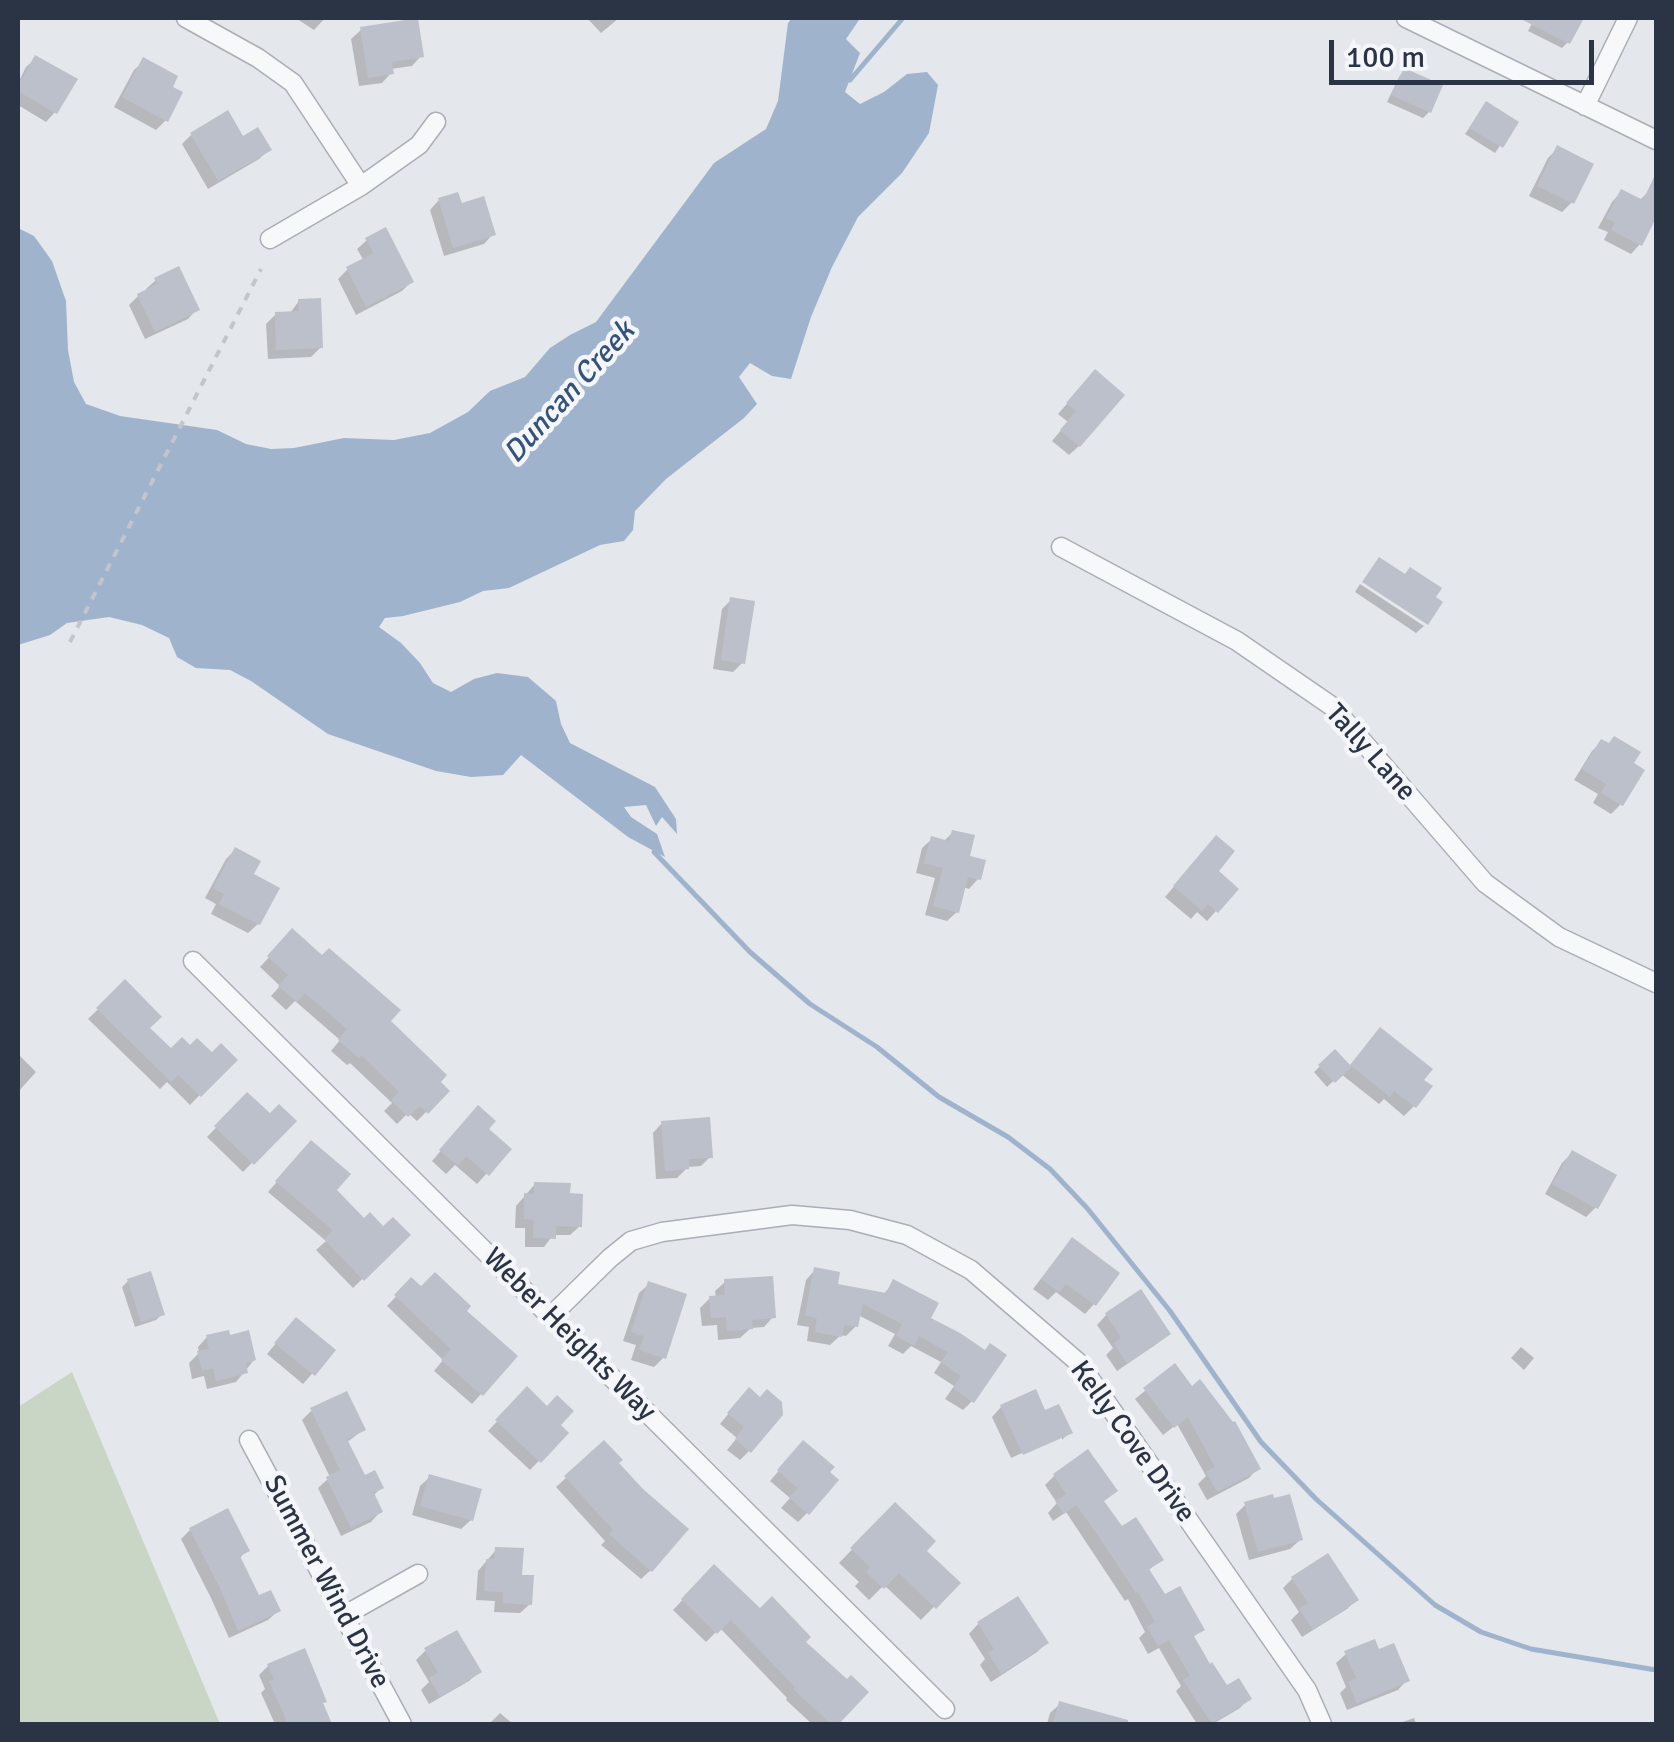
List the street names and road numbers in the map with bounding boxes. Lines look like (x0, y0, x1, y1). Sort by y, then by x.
street label: Tally Lane (1318, 698, 1422, 808)
street label: Weber Heights Way (476, 1242, 662, 1428)
street label: Kelly Cove Drive (1062, 1355, 1202, 1529)
street label: Summer Wind Drive (256, 1470, 396, 1694)

